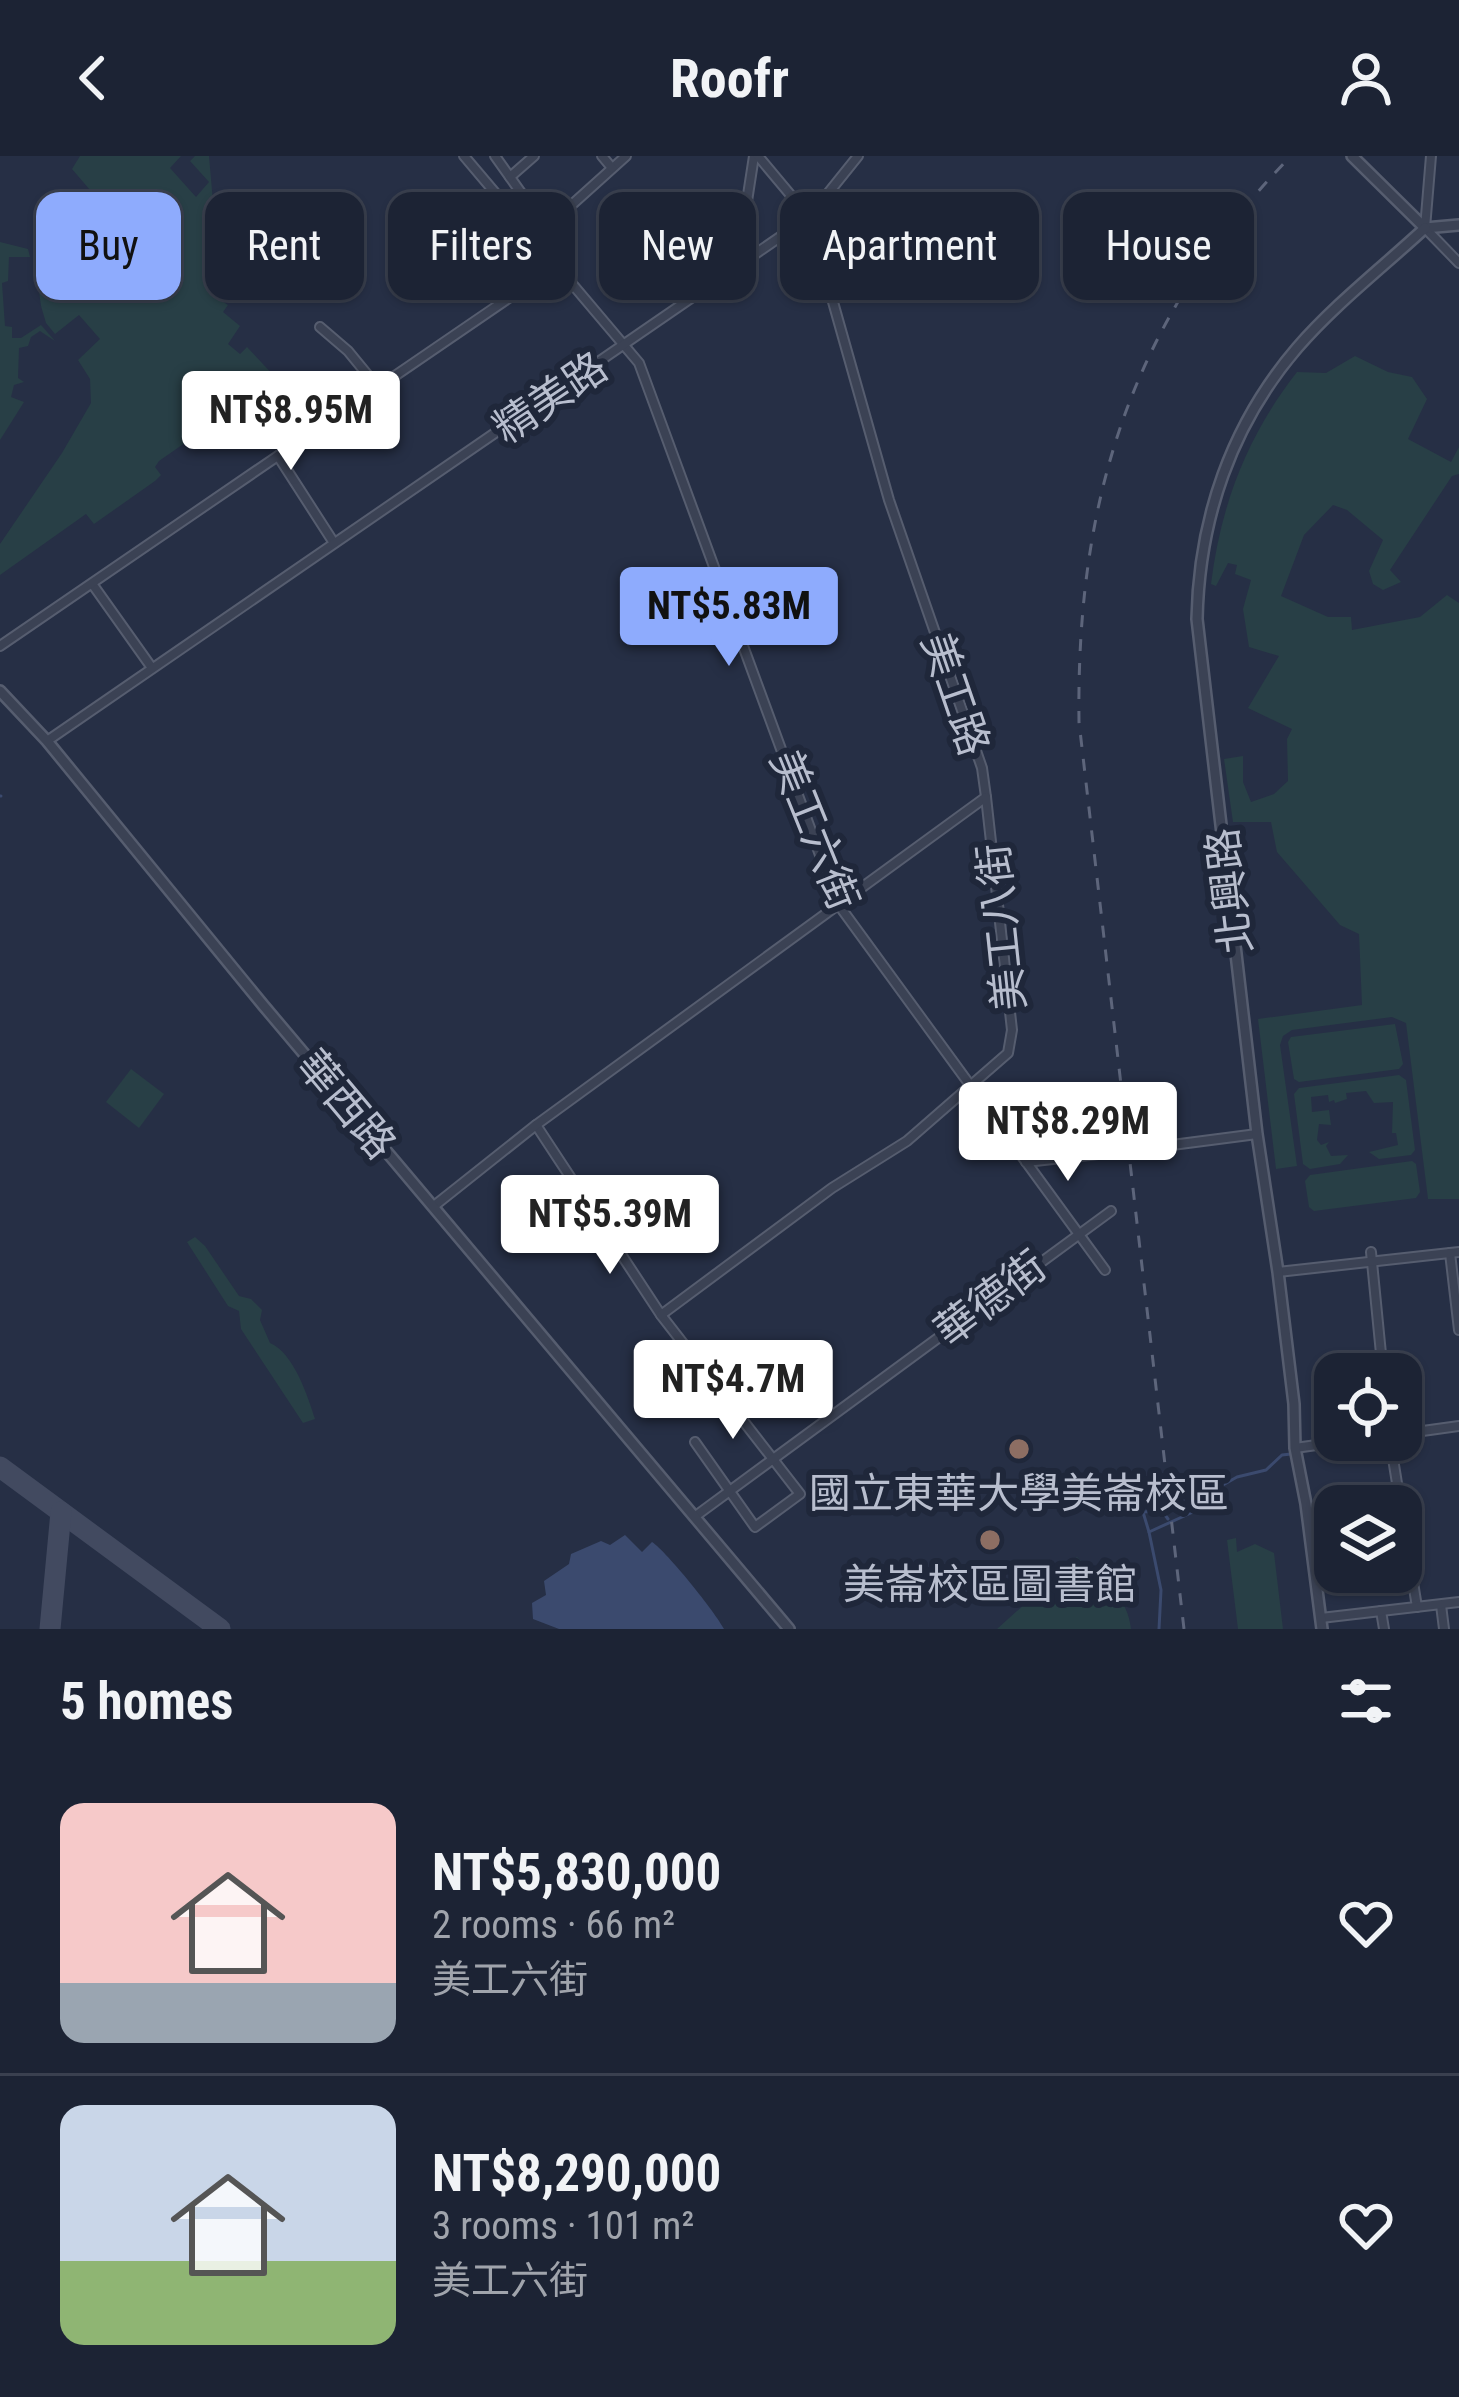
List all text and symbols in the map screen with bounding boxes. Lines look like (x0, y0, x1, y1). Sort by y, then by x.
icon: back (60, 45, 126, 111)
icon: person (1333, 45, 1399, 111)
text: Roofr (670, 47, 789, 110)
chip: Buy (36, 192, 181, 300)
chip: Rent (205, 192, 364, 300)
chip: Filters (388, 192, 575, 300)
chip: New (599, 192, 756, 300)
chip: Apartment (780, 192, 1039, 300)
chip: House (1063, 192, 1254, 300)
street label: 精美路 (484, 342, 616, 453)
pin: NT$8.95M (167, 371, 415, 473)
text: NT$8.95M (209, 387, 373, 433)
pin: NT$5.83M (605, 567, 853, 669)
text: NT$5.83M (647, 583, 811, 629)
street label: 美工路 (912, 627, 999, 762)
street label: 美工六街 (760, 743, 869, 917)
street label: 北興路 (1198, 825, 1261, 956)
street label: 美工八街 (968, 841, 1035, 1013)
street label: 華西路 (287, 1040, 406, 1168)
pin: NT$8.29M (944, 1082, 1192, 1184)
text: NT$8.29M (986, 1098, 1150, 1144)
pin: NT$5.39M (486, 1175, 734, 1277)
text: NT$5.39M (528, 1191, 692, 1237)
street label: 華德街 (925, 1241, 1055, 1356)
pin: NT$4.7M (622, 1340, 844, 1442)
map controls (1314, 1353, 1422, 1593)
button: locate (1314, 1353, 1422, 1461)
text: NT$4.7M (661, 1356, 805, 1402)
marker: 國立東華大學美崙校區 (1006, 1436, 1032, 1462)
place label: 國立東華大學美崙校區 (809, 1469, 1229, 1518)
button: layers (1314, 1485, 1422, 1593)
marker: 美崙校區圖書館 (977, 1527, 1003, 1553)
place label: 美崙校區圖書館 (843, 1560, 1137, 1609)
icon: filters (1333, 1668, 1399, 1734)
text: 5 homes (60, 1672, 233, 1731)
text: NT$5,830,000 (432, 1843, 721, 1902)
icon: home (156, 1851, 300, 1995)
icon: heart (1333, 1890, 1399, 1956)
text: 2 rooms · 66 m² (432, 1902, 675, 1948)
text: 美工六街 (432, 1957, 588, 2003)
text: NT$8,290,000 (432, 2144, 721, 2203)
icon: home (156, 2153, 300, 2297)
icon: heart (1333, 2192, 1399, 2258)
text: 3 rooms · 101 m² (432, 2203, 694, 2249)
text: 美工六街 (432, 2258, 588, 2304)

